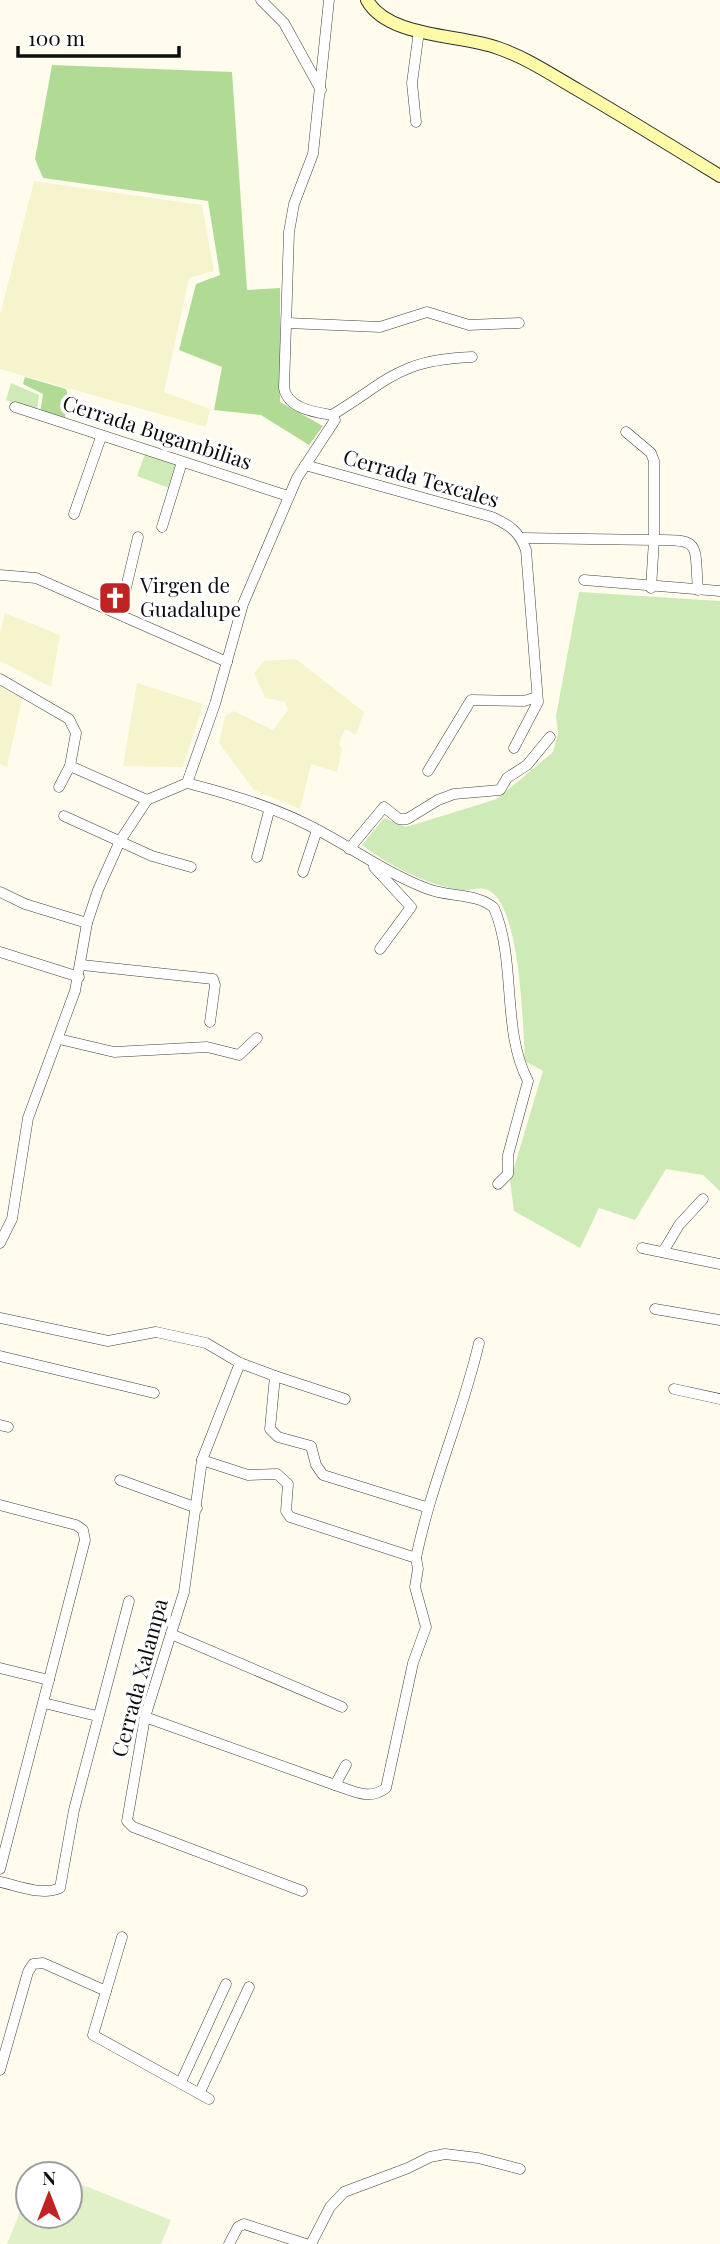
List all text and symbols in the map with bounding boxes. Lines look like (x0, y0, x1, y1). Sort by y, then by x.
scale bar (18, 14, 178, 58)
text: 100 m (28, 23, 85, 51)
street label: Cerrada Bugambilias (60, 387, 256, 475)
street label: Cerrada Texcales (340, 441, 503, 513)
place label: Virgen de Guadalupe (139, 570, 241, 622)
church icon: Virgen de Guadalupe (96, 579, 134, 617)
street label: Cerrada Xalampa (103, 1595, 173, 1760)
north arrow (14, 2160, 84, 2230)
text: N (42, 2164, 56, 2190)

